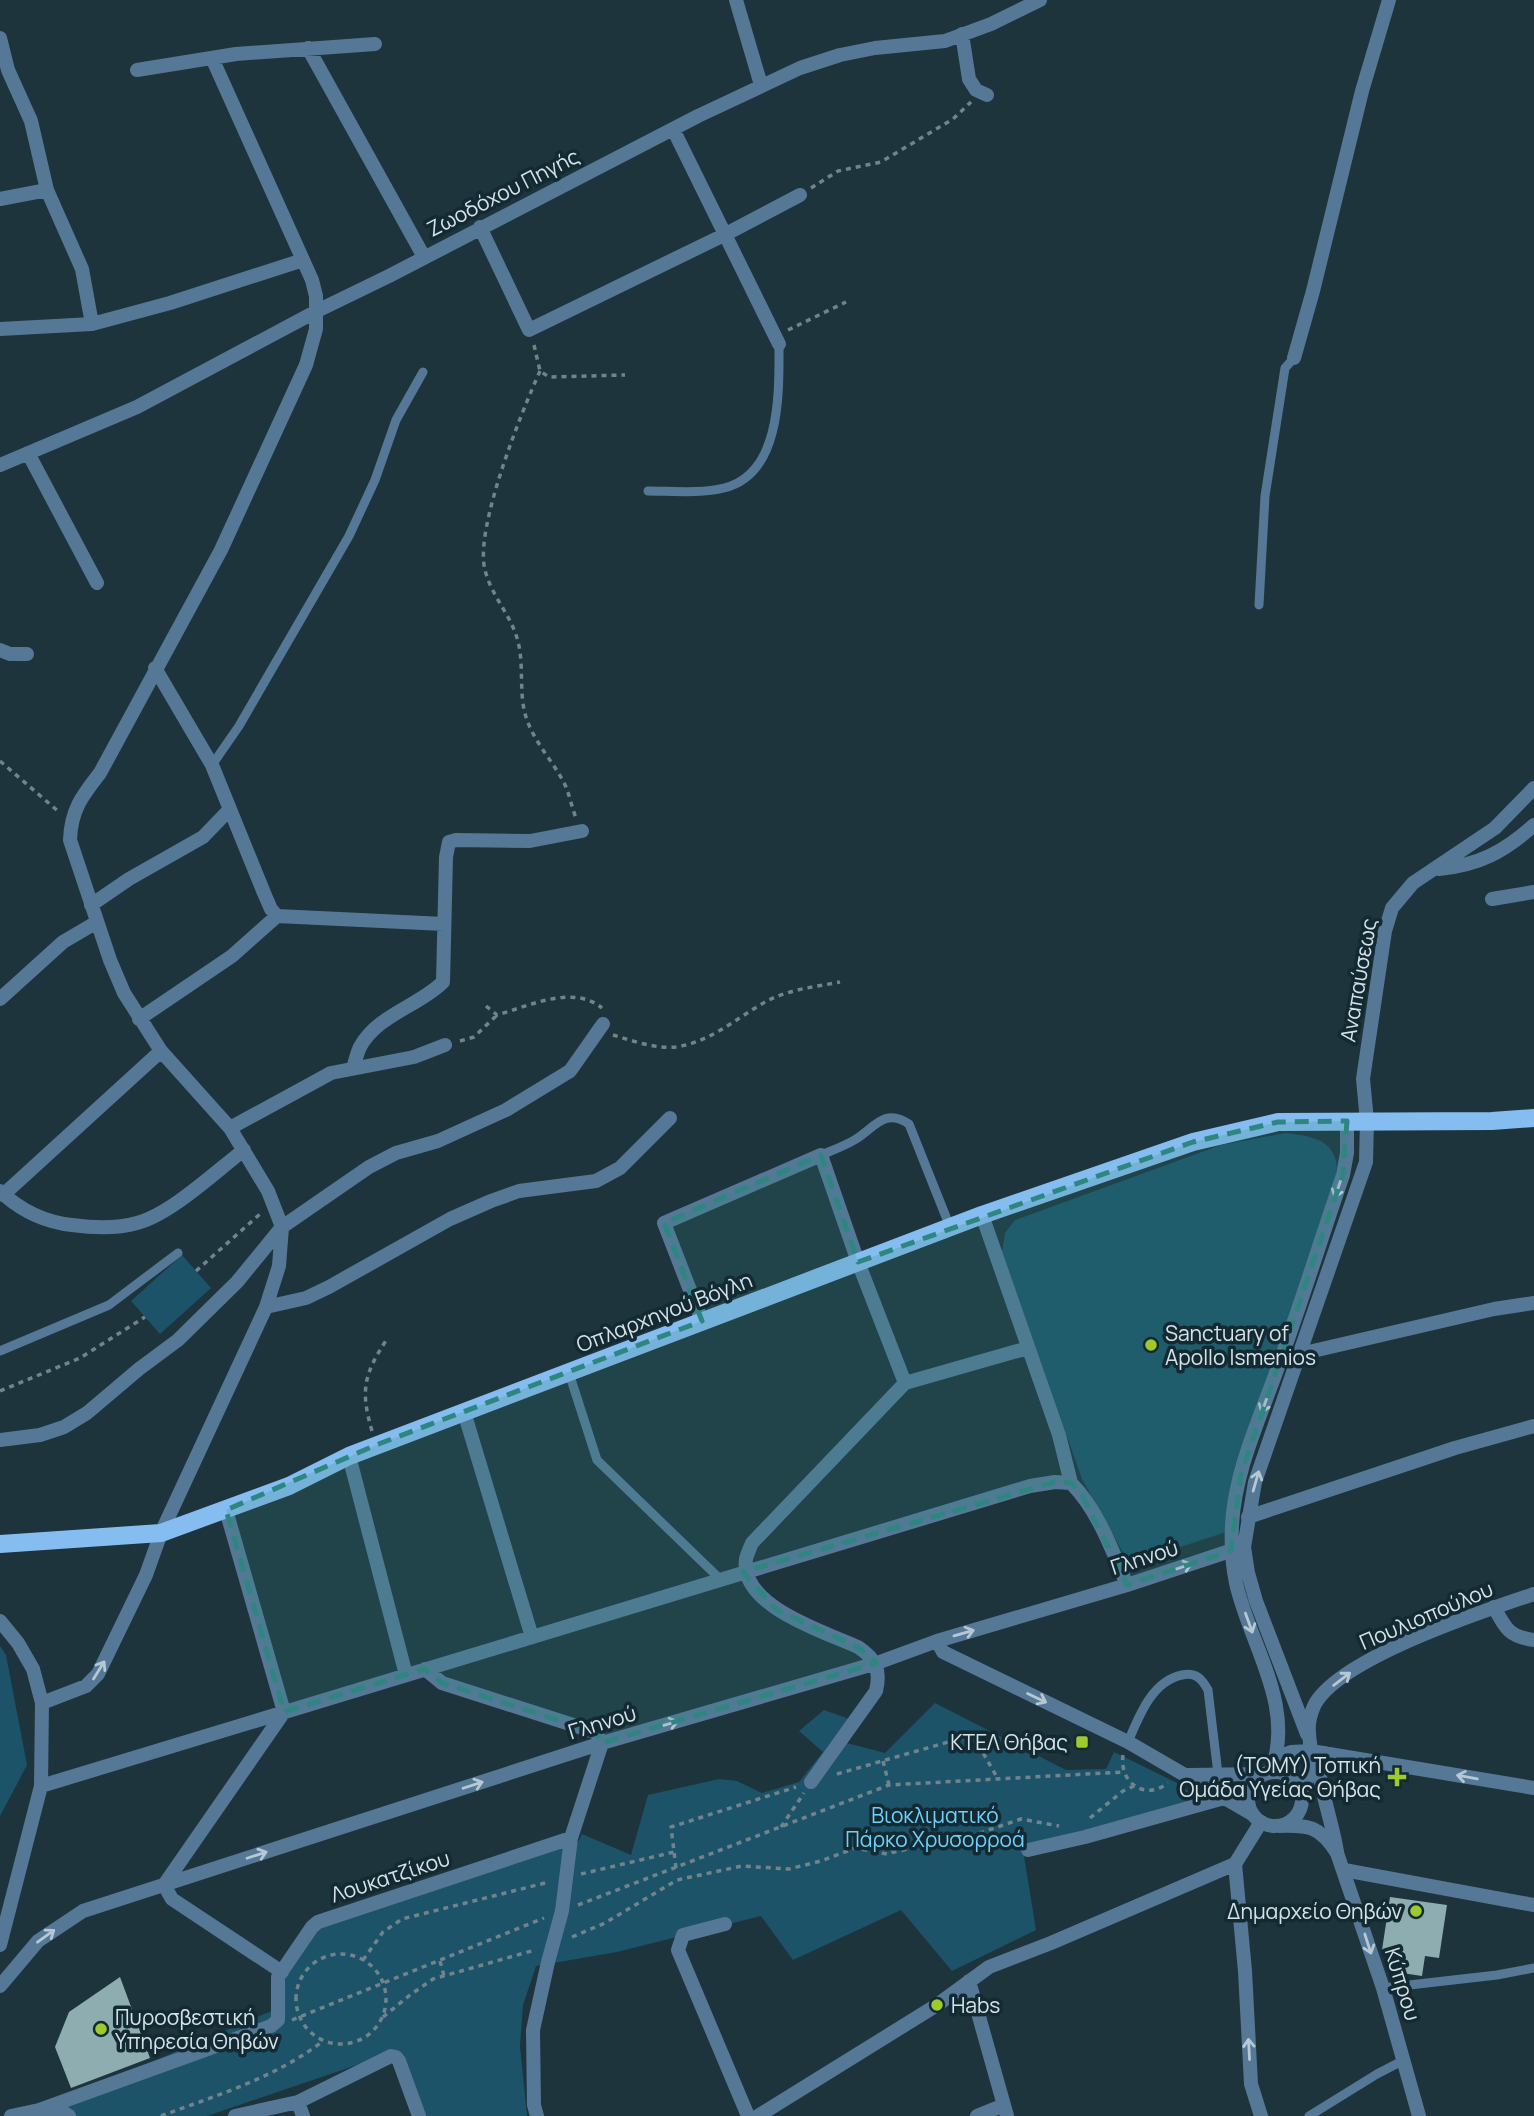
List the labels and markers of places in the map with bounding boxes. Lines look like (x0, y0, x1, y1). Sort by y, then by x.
place label: Sanctuary of Apollo Ismenios (1165, 1319, 1316, 1371)
marker: Sanctuary of Apollo Ismenios (1143, 1337, 1159, 1353)
place label: ΚΤΕΛ Θήβας (950, 1728, 1068, 1756)
marker: ΚΤΕΛ Θήβας (1074, 1734, 1090, 1750)
place label: (ΤΟΜΥ) Τοπική Ομάδα Υγείας Θήβας (1179, 1751, 1381, 1803)
marker: (ΤΟΜΥ) Τοπική Ομάδα Υγείας Θήβας (1387, 1767, 1407, 1787)
place label: Δημαρχείο Θηβών (1227, 1897, 1402, 1925)
marker: Δημαρχείο Θηβών (1408, 1903, 1424, 1919)
place label: Habs (951, 1991, 1000, 2019)
marker: Habs (929, 1997, 945, 2013)
place label: Πυροσβεστική Υπηρεσία Θηβών (115, 2003, 279, 2055)
marker: Πυροσβεστική Υπηρεσία Θηβών (93, 2021, 109, 2037)

